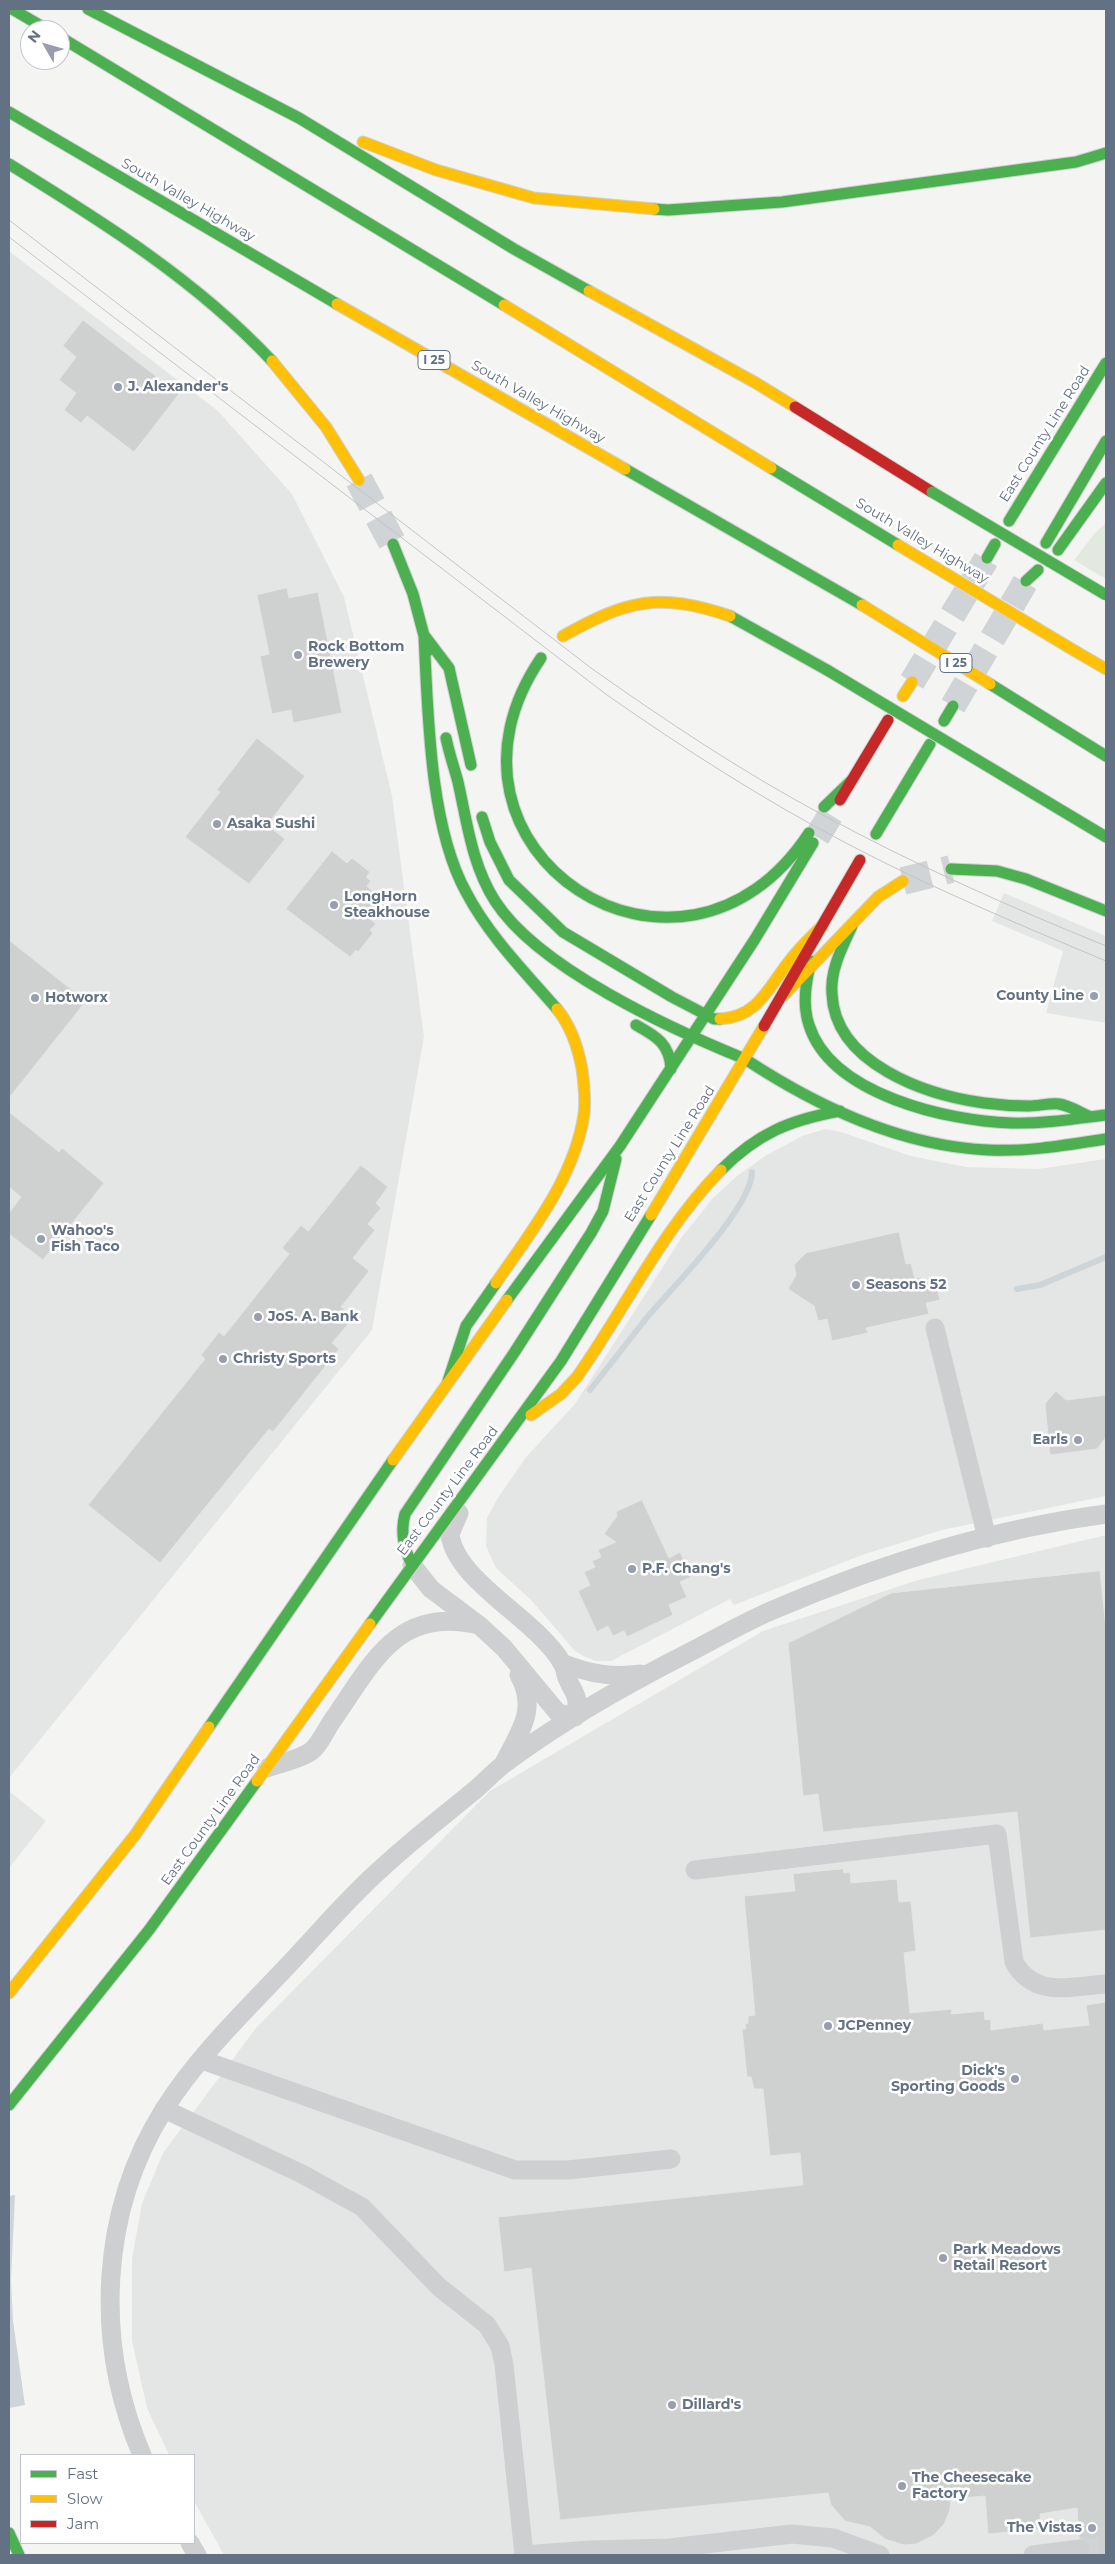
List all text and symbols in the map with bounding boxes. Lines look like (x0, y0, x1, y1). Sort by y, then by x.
north arrow (20, 20, 70, 70)
text: N (23, 26, 45, 46)
street label: South Valley Highway (118, 155, 258, 245)
road number: I 25 (418, 350, 450, 370)
street label: South Valley Highway (468, 357, 608, 447)
street label: East County Line Road (996, 363, 1094, 505)
place label: J. Alexander's (128, 379, 228, 395)
marker: J. Alexander's (112, 381, 124, 393)
street label: South Valley Highway (853, 495, 991, 587)
place label: Rock Bottom Brewery (308, 639, 404, 672)
marker: Rock Bottom Brewery (292, 649, 304, 661)
road number: I 25 (940, 654, 972, 672)
place label: Asaka Sushi (227, 816, 315, 832)
marker: Asaka Sushi (211, 818, 223, 830)
place label: LongHorn Steakhouse (344, 889, 430, 922)
marker: LongHorn Steakhouse (328, 899, 340, 911)
place label: County Line (996, 988, 1084, 1004)
place label: Hotworx (45, 990, 108, 1006)
marker: County Line (1088, 990, 1100, 1002)
marker: Hotworx (29, 992, 41, 1004)
street label: East County Line Road (621, 1083, 719, 1225)
place label: Wahoo's Fish Taco (51, 1223, 120, 1256)
marker: Wahoo's Fish Taco (35, 1233, 47, 1245)
place label: Seasons 52 (866, 1277, 946, 1293)
marker: Seasons 52 (850, 1279, 862, 1291)
place label: JoS. A. Bank (268, 1309, 359, 1325)
marker: JoS. A. Bank (252, 1311, 264, 1323)
place label: Christy Sports (233, 1351, 336, 1367)
marker: Christy Sports (217, 1353, 229, 1365)
street label: East County Line Road (394, 1423, 502, 1559)
place label: Earls (1032, 1432, 1068, 1448)
marker: Earls (1072, 1434, 1084, 1446)
place label: P.F. Chang's (642, 1561, 731, 1577)
marker: P.F. Chang's (626, 1563, 638, 1575)
street label: East County Line Road (158, 1751, 264, 1889)
place label: JCPenney (838, 2018, 911, 2034)
marker: JCPenney (822, 2020, 834, 2032)
place label: Dick's Sporting Goods (891, 2063, 1005, 2096)
marker: Dick's Sporting Goods (1009, 2073, 1021, 2085)
place label: Park Meadows Retail Resort (953, 2242, 1061, 2274)
marker: Park Meadows Retail Resort (937, 2252, 949, 2264)
place label: Dillard's (682, 2397, 741, 2413)
marker: Dillard's (666, 2399, 678, 2411)
legend (20, 2454, 195, 2544)
text: Fast (67, 2464, 98, 2483)
place label: The Cheesecake Factory (912, 2470, 1032, 2502)
marker: The Cheesecake Factory (896, 2480, 908, 2492)
text: Slow (67, 2489, 103, 2508)
text: Jam (67, 2514, 99, 2533)
place label: The Vistas (1007, 2520, 1082, 2536)
marker: The Vistas (1086, 2522, 1098, 2534)

